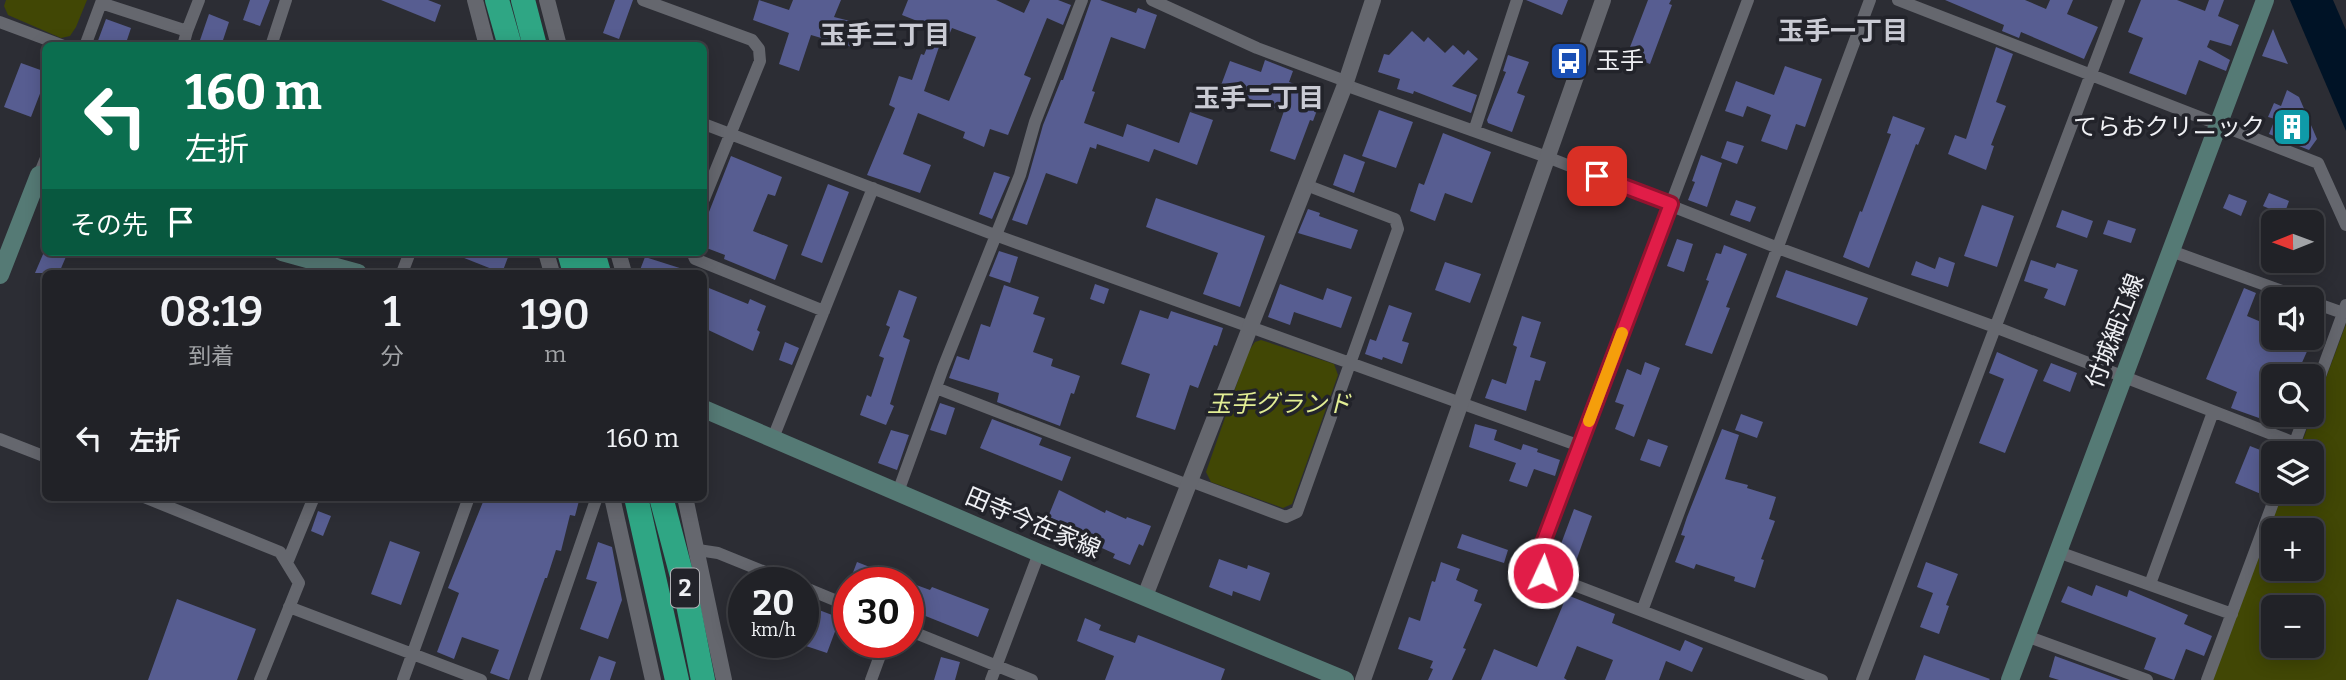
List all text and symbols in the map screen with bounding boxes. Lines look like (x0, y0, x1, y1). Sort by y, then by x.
district label: 玉手一丁目 (1778, 16, 1908, 47)
district label: 玉手三丁目 (820, 20, 950, 51)
bus stop icon: 玉手 (1548, 40, 1590, 82)
place label: 玉手 (1596, 47, 1644, 75)
text: 160 m (185, 63, 322, 122)
icon: left (70, 70, 161, 161)
district label: 玉手二丁目 (1194, 83, 1324, 114)
building icon: てらおクリニック (2271, 106, 2313, 148)
place label: てらおクリニック (2073, 113, 2265, 141)
text: 左折 (185, 130, 249, 168)
pin (1567, 146, 1627, 206)
icon: arrive (1578, 157, 1616, 195)
icon: arrive (162, 203, 200, 241)
text: その先 (70, 210, 148, 241)
north arrow (2261, 210, 2324, 273)
map controls (2261, 210, 2324, 658)
street label: 付城細江線 (2080, 270, 2150, 392)
text: 08:19 (159, 287, 263, 337)
text: 1 (383, 287, 401, 337)
button: sound (2261, 287, 2324, 350)
text: 190 (521, 290, 590, 340)
text: m (544, 340, 566, 368)
text: 到着 (188, 342, 234, 370)
text: 分 (380, 342, 403, 370)
button: search (2261, 364, 2324, 427)
park label: 玉手グランド (1207, 390, 1352, 418)
icon: left (70, 419, 108, 457)
text: 160 m (607, 423, 679, 454)
text: 左折 (129, 426, 181, 457)
button: layers (2261, 441, 2324, 504)
street label: 田寺今在家線 (961, 482, 1105, 564)
button: + (2261, 518, 2324, 581)
position arrow (1506, 536, 1580, 610)
speed limit sign: 30 (833, 567, 924, 658)
road number: 2 (671, 568, 699, 608)
text: 20 (753, 582, 794, 624)
button: − (2261, 595, 2324, 658)
text: km/h (751, 619, 796, 641)

